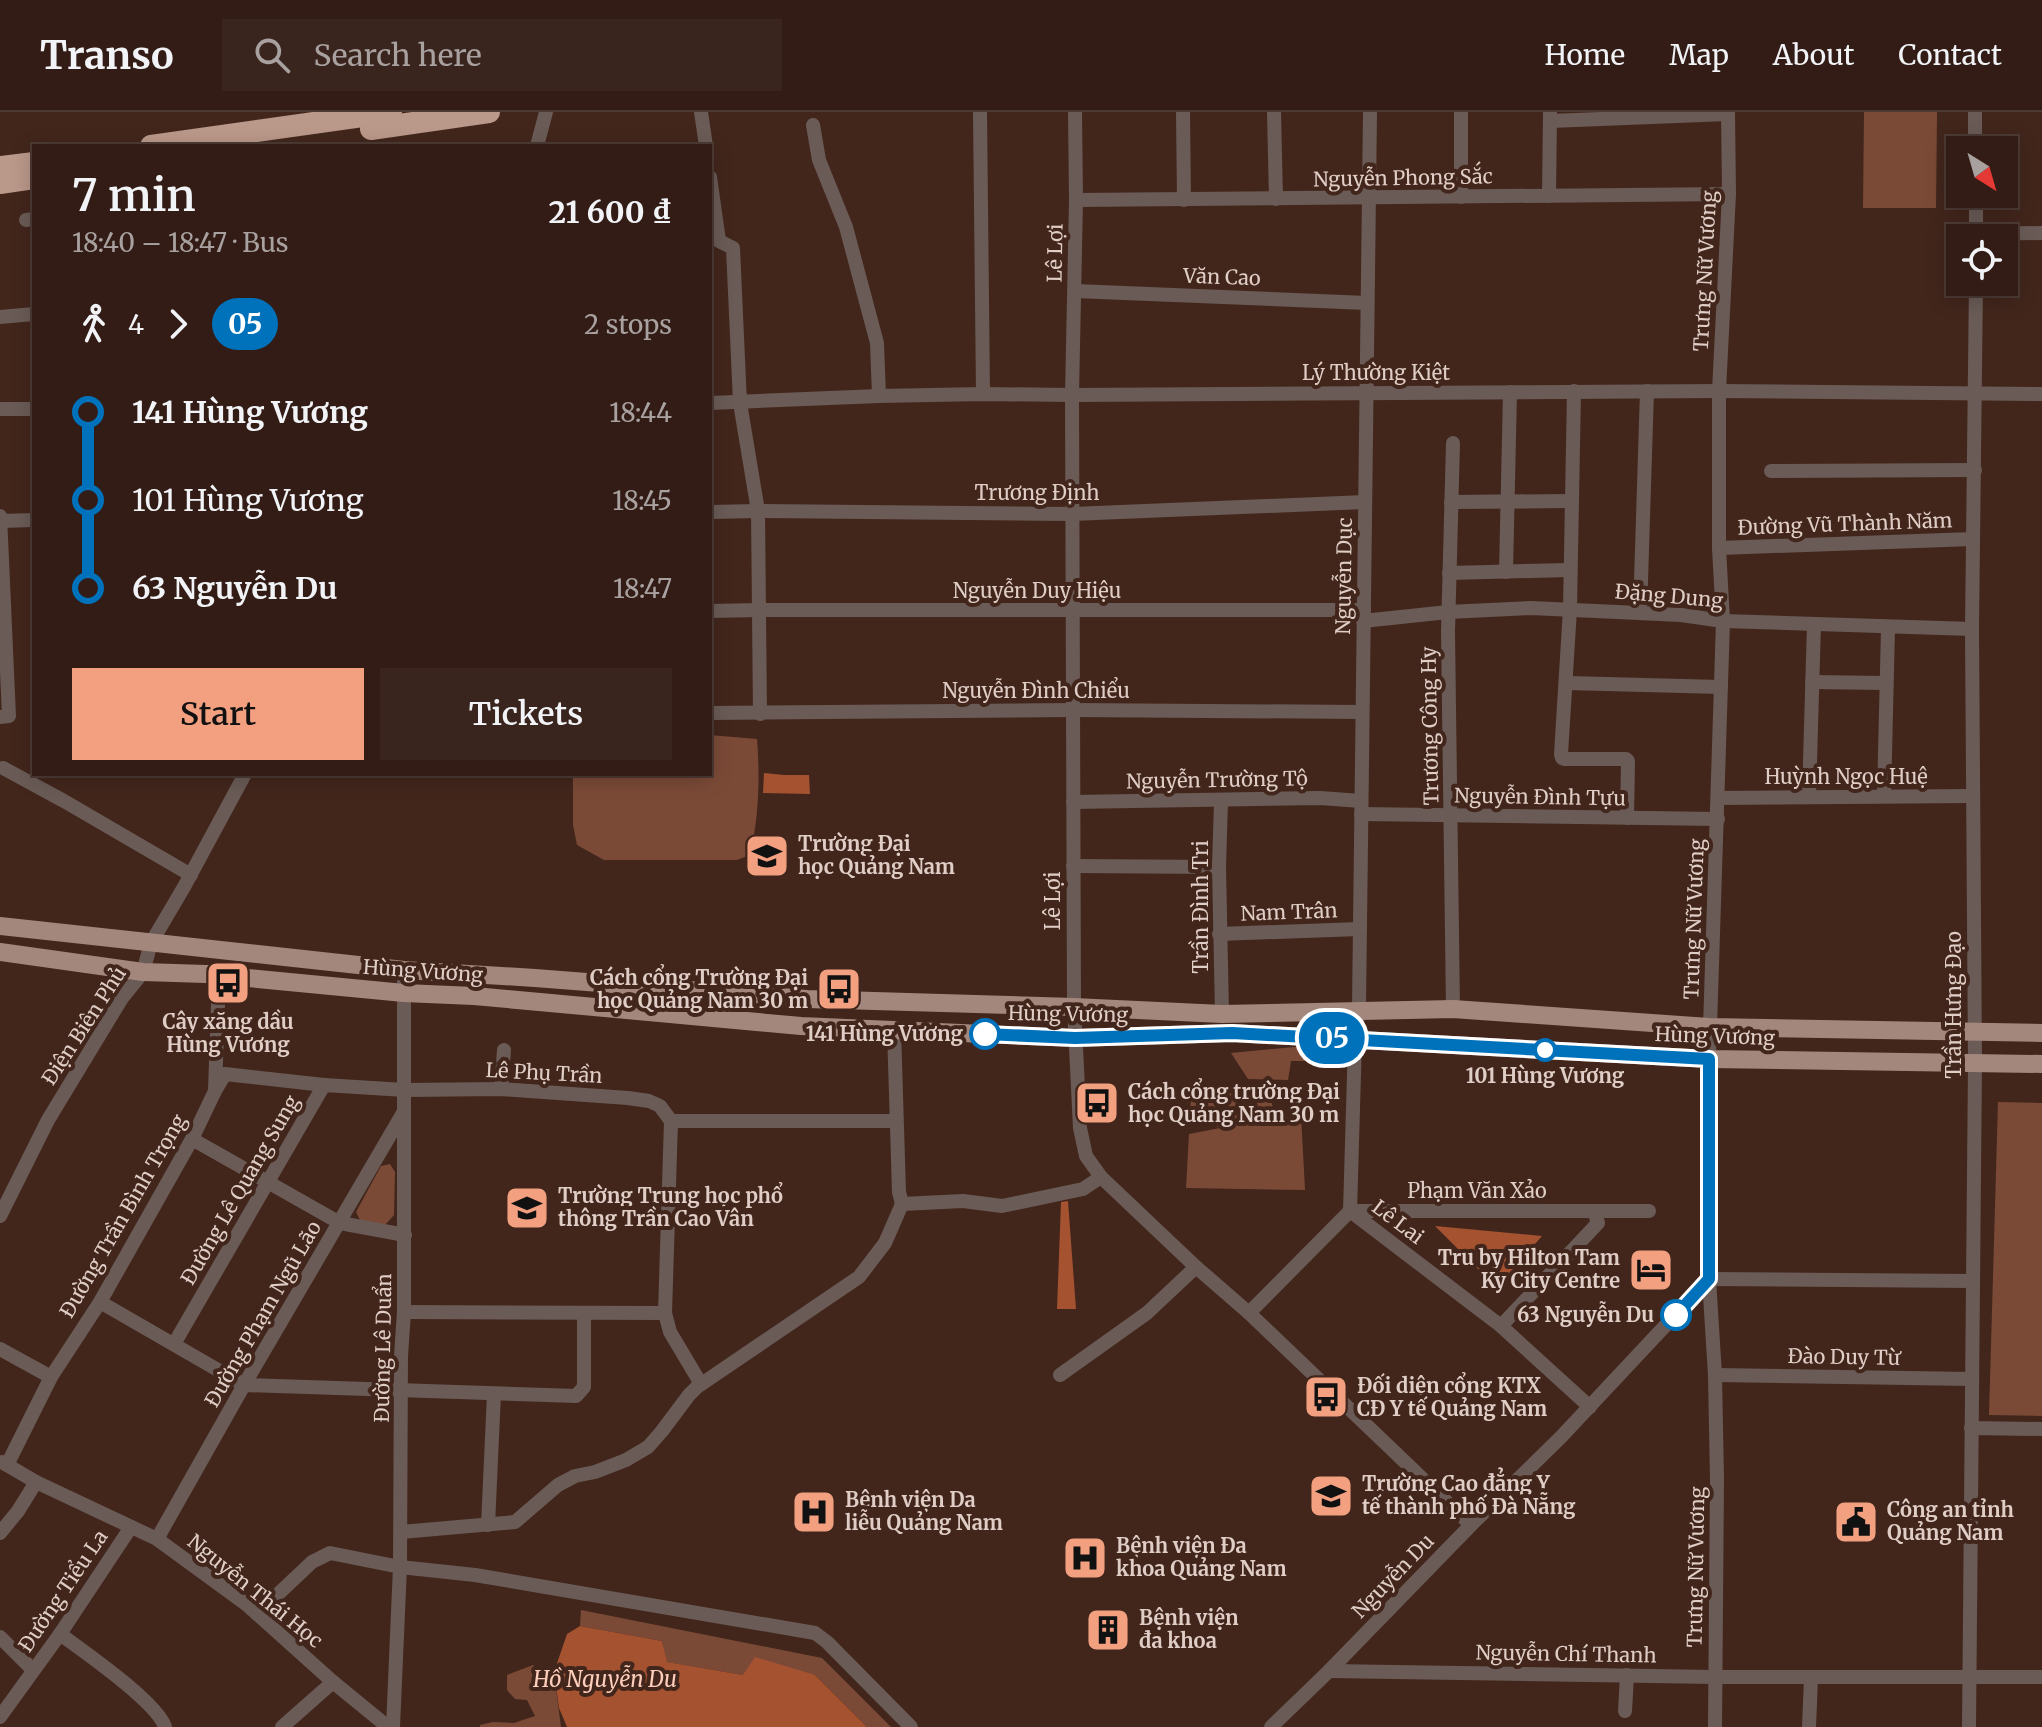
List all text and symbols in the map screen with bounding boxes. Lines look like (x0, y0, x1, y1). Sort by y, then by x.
search box (222, 19, 782, 91)
text: Transo (40, 32, 174, 79)
icon: search (250, 33, 294, 77)
text: Search here (314, 36, 482, 74)
text: Home (1544, 37, 1625, 73)
text: Map (1669, 37, 1729, 73)
text: About (1773, 37, 1854, 73)
text: Contact (1898, 37, 2002, 73)
north arrow (1946, 136, 2018, 208)
map controls (1946, 136, 2018, 296)
street label: Nguyễn Phong Sắc (1313, 159, 1493, 192)
text: 7 min (72, 168, 196, 223)
street label: Trưng Nữ Vương (1688, 190, 1721, 352)
text: 21 600 ₫ (549, 193, 672, 231)
street label: Lê Lợi (1041, 223, 1068, 283)
button: locate (1946, 224, 2018, 296)
text: 18:40 – 18:47 · Bus (72, 226, 289, 259)
street label: Văn Cao (1182, 263, 1261, 290)
icon: walk (72, 302, 116, 346)
icon: forward (156, 302, 200, 346)
text: 05 (228, 306, 262, 342)
text: 4 (128, 308, 144, 341)
text: 2 stops (584, 308, 672, 341)
street label: Lý Thường Kiệt (1302, 360, 1450, 385)
text: 141 Hùng Vương (132, 393, 368, 431)
text: 18:44 (609, 396, 672, 429)
street label: Trương Định (974, 480, 1100, 505)
text: 101 Hùng Vương (132, 481, 364, 519)
text: 18:45 (612, 484, 672, 517)
street label: Đường Vũ Thành Năm (1737, 507, 1953, 540)
street label: Nguyễn Dục (1329, 517, 1357, 635)
text: 63 Nguyễn Du (132, 569, 337, 607)
text: 18:47 (613, 572, 672, 605)
street label: Nguyễn Duy Hiệu (953, 577, 1121, 603)
street label: Đặng Dung (1614, 578, 1724, 613)
street label: Trương Công Hy (1416, 646, 1443, 806)
button: Start (72, 668, 364, 760)
button: Tickets (380, 668, 672, 760)
street label: Nguyễn Đình Chiểu (942, 676, 1130, 703)
street label: Nguyễn Trường Tộ (1126, 764, 1308, 794)
street label: Huỳnh Ngọc Huệ (1764, 764, 1928, 789)
street label: Nguyễn Đình Tựu (1454, 782, 1626, 810)
place label: Trường Đại học Quảng Nam (798, 831, 955, 879)
school or university icon: Trường Đại học Quảng Nam (743, 832, 791, 880)
street label: Trưng Nữ Vương (1678, 838, 1709, 1000)
street label: Trần Đình Tri (1188, 840, 1213, 974)
street label: Lê Lợi (1040, 872, 1065, 930)
street label: Nam Trân (1240, 897, 1338, 926)
street label: Trần Hưng Đạo (1941, 931, 1966, 1079)
street label: Hùng Vương (362, 954, 484, 987)
bus stop icon: Cây xăng dầu Hùng Vương (204, 959, 252, 1007)
street label: Điện Biên Phủ (36, 962, 131, 1090)
place label: Cách cổng Trường Đại học Quảng Nam 30 m (590, 963, 808, 1013)
bus stop icon: Cách cổng Trường Đại học Quảng Nam 30 m (815, 965, 863, 1013)
street label: Hùng Vương (1008, 1000, 1128, 1027)
place label: Cây xăng dầu Hùng Vương (162, 1009, 294, 1057)
line badge: 05 (1296, 1012, 1368, 1064)
marker: 141 Hùng Vương (970, 1019, 1000, 1049)
text: 05 (1315, 1020, 1349, 1056)
place label: 141 Hùng Vương (806, 1021, 963, 1046)
street label: Hùng Vương (1654, 1021, 1776, 1050)
marker: 101 Hùng Vương (1534, 1039, 1556, 1061)
street label: Lê Phụ Trần (485, 1057, 603, 1088)
place label: 101 Hùng Vương (1466, 1063, 1625, 1088)
place label: Cách cổng trường Đại học Quảng Nam 30 m (1128, 1077, 1340, 1127)
bus stop icon: Cách cổng trường Đại học Quảng Nam 30 m (1073, 1079, 1121, 1127)
street label: Đường Lê Quang Sung (175, 1091, 304, 1289)
street label: Đường Trần Bình Trọng (54, 1109, 191, 1322)
street label: Phạm Văn Xảo (1407, 1178, 1547, 1203)
place label: Trường Trung học phổ thông Trần Cao Vân (558, 1181, 783, 1231)
school or university icon: Trường Trung học phổ thông Trần Cao Vân (503, 1184, 551, 1232)
street label: Lê Lai (1368, 1194, 1429, 1249)
street label: Đường Phạm Ngũ Lão (199, 1216, 326, 1411)
place label: Tru by Hilton Tam Ky City Centre (1438, 1245, 1620, 1293)
hotel icon: Tru by Hilton Tam Ky City Centre (1627, 1246, 1675, 1294)
street label: Đường Lê Duẩn (367, 1273, 396, 1423)
marker: 63 Nguyễn Du (1661, 1300, 1691, 1330)
place label: 63 Nguyễn Du (1517, 1301, 1654, 1327)
street label: Đào Duy Từ (1787, 1343, 1902, 1370)
place label: Đối diện cổng KTX CĐ Y tế Quảng Nam (1357, 1371, 1547, 1421)
bus stop icon: Đối diện cổng KTX CĐ Y tế Quảng Nam (1302, 1373, 1350, 1421)
place label: Trường Cao đẳng Y tế thành phố Đà Nẵng (1362, 1467, 1576, 1519)
school or university icon: Trường Cao đẳng Y tế thành phố Đà Nẵng (1307, 1472, 1355, 1520)
street label: Trưng Nữ Vương (1682, 1486, 1709, 1648)
place label: Bệnh viện Da liễu Quảng Nam (845, 1487, 1003, 1535)
hospital icon: Bệnh viện Da liễu Quảng Nam (790, 1488, 838, 1536)
place label: Công an tỉnh Quảng Nam (1887, 1497, 2014, 1545)
public building icon: Công an tỉnh Quảng Nam (1832, 1498, 1880, 1546)
street label: Đường Tiểu La (11, 1524, 113, 1656)
street label: Nguyễn Thái Học (183, 1528, 329, 1653)
street label: Nguyễn Du (1346, 1528, 1439, 1623)
place label: Bệnh viện Đa khoa Quảng Nam (1116, 1533, 1287, 1581)
hospital icon: Bệnh viện Đa khoa Quảng Nam (1061, 1534, 1109, 1582)
place label: Bệnh viện đa khoa (1139, 1605, 1239, 1653)
building icon: Bệnh viện đa khoa (1084, 1606, 1132, 1654)
street label: Nguyễn Chí Thanh (1475, 1638, 1657, 1668)
water label: Hồ Nguyễn Du (532, 1665, 677, 1693)

